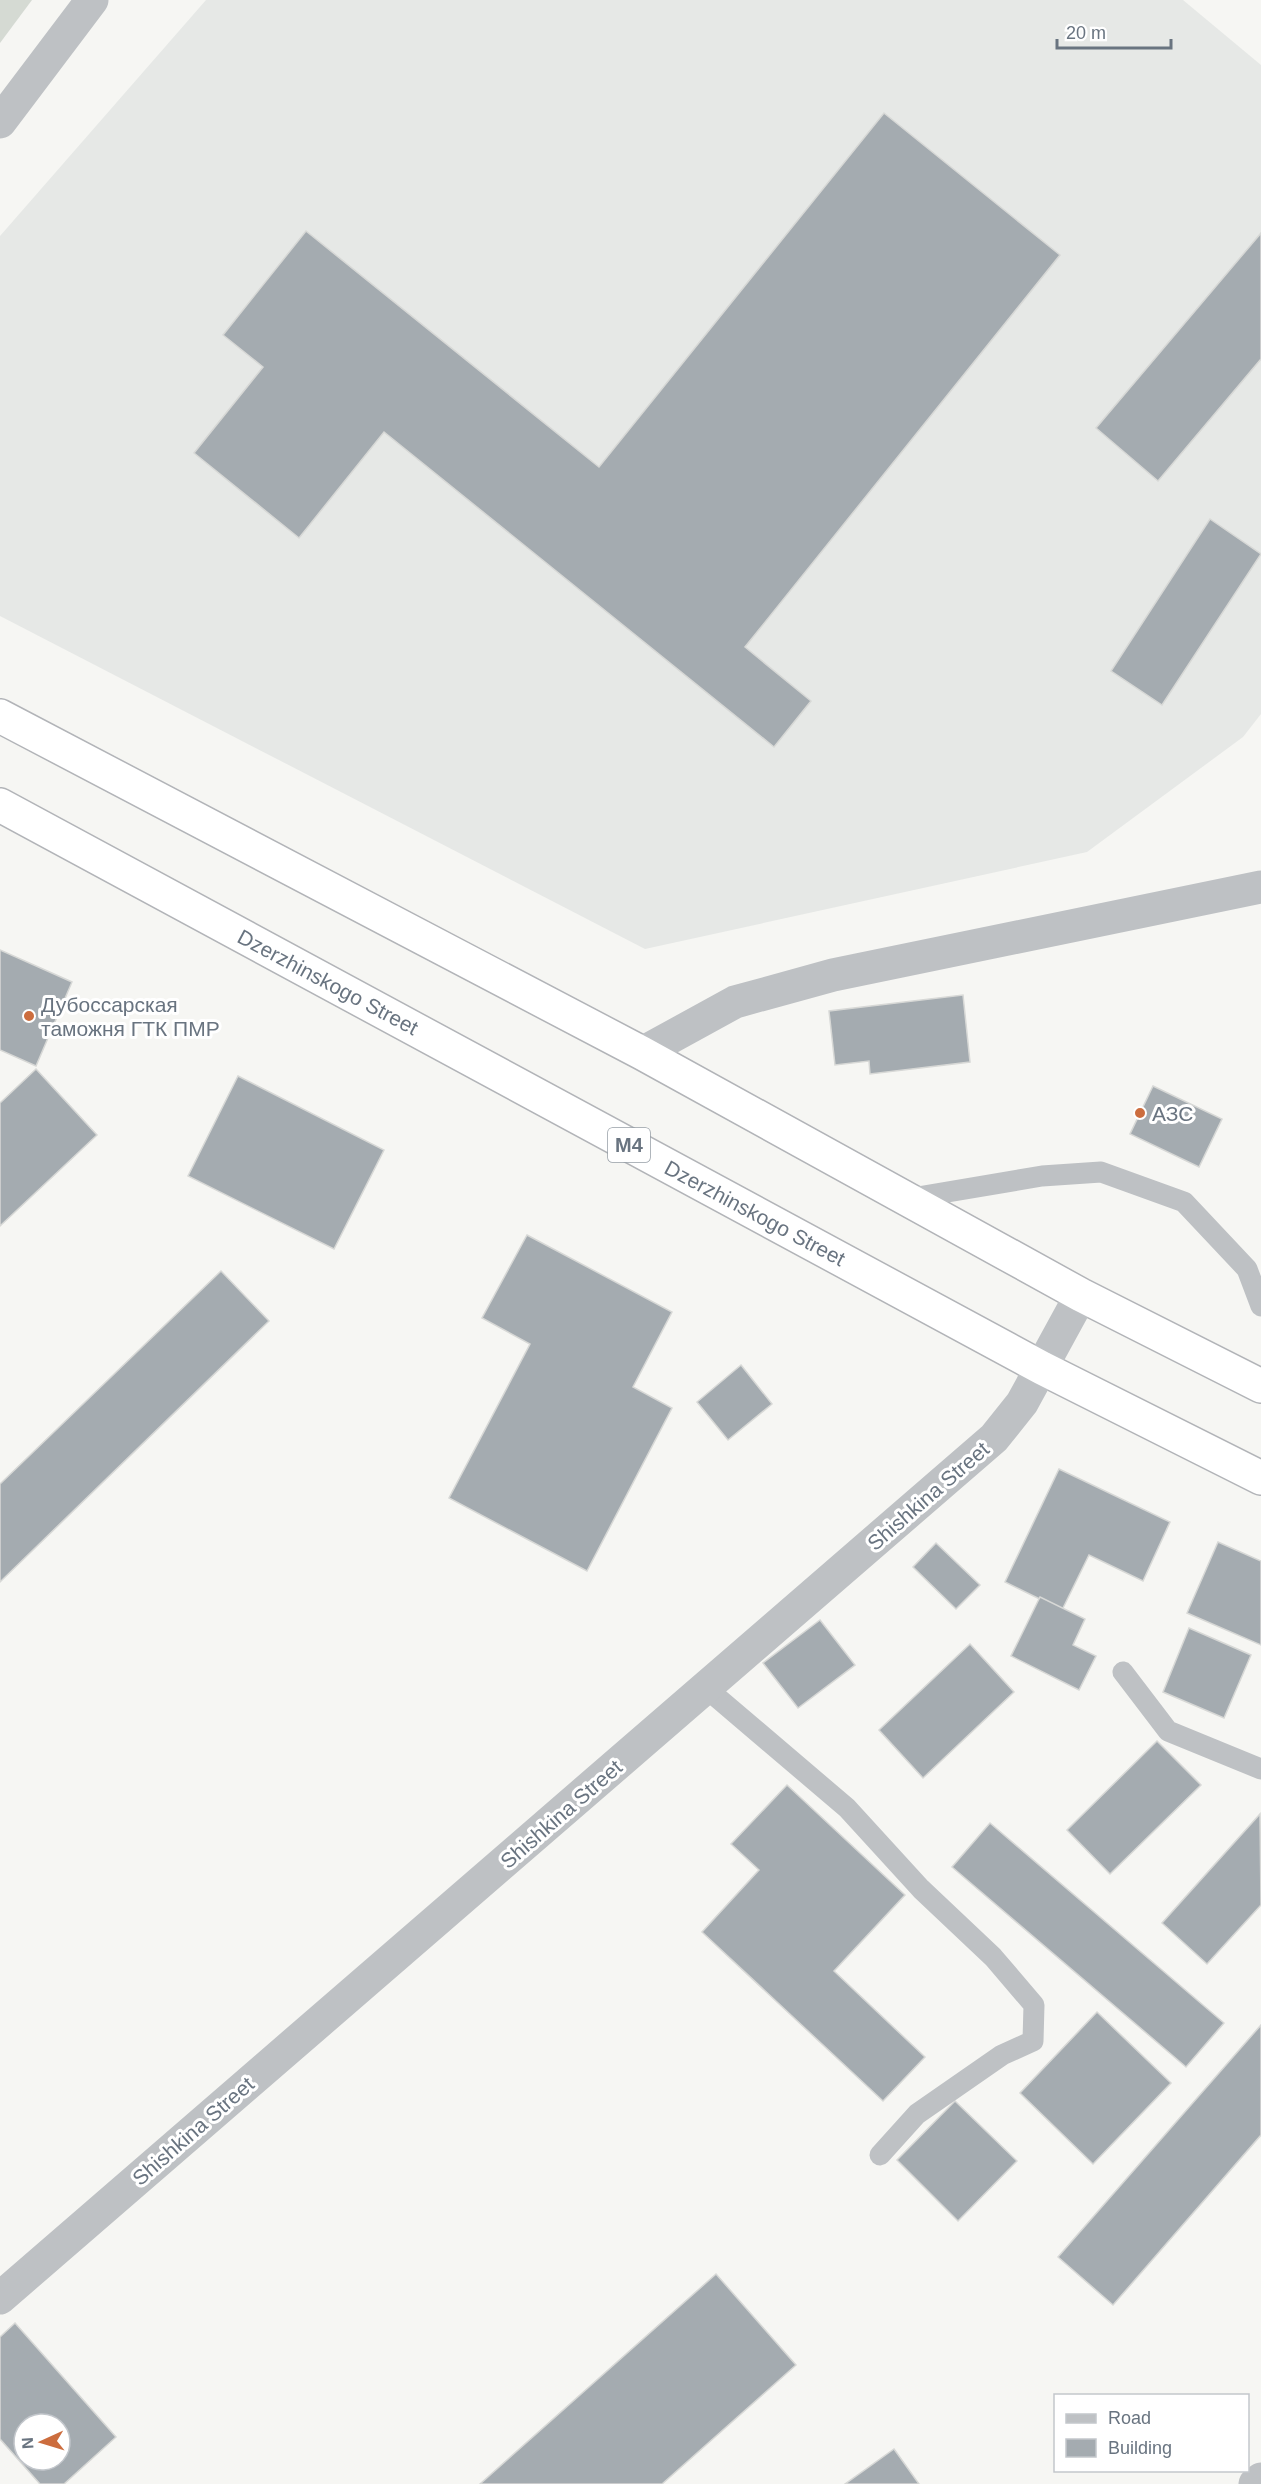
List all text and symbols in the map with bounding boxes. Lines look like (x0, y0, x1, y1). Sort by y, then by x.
scale bar (1057, 12, 1171, 50)
text: 20 m (1066, 23, 1106, 43)
street label: Dzerzhinskogo Street (234, 925, 422, 1039)
place label: Дубоссарская таможня ГТК ПМР (41, 993, 220, 1040)
marker: Дубоссарская таможня ГТК ПМР (22, 1009, 36, 1023)
place label: АЗС (1152, 1102, 1193, 1125)
marker: АЗС (1133, 1106, 1147, 1120)
road number: M4 (608, 1128, 650, 1162)
street label: Dzerzhinskogo Street (661, 1156, 849, 1270)
street label: Shishkina Street (863, 1437, 993, 1555)
street label: Shishkina Street (496, 1755, 626, 1873)
street label: Shishkina Street (128, 2072, 258, 2190)
legend (1054, 2394, 1249, 2472)
text: Road (1108, 2408, 1151, 2428)
north arrow (12, 2412, 72, 2472)
text: N (19, 2437, 36, 2449)
text: Building (1108, 2438, 1172, 2458)

